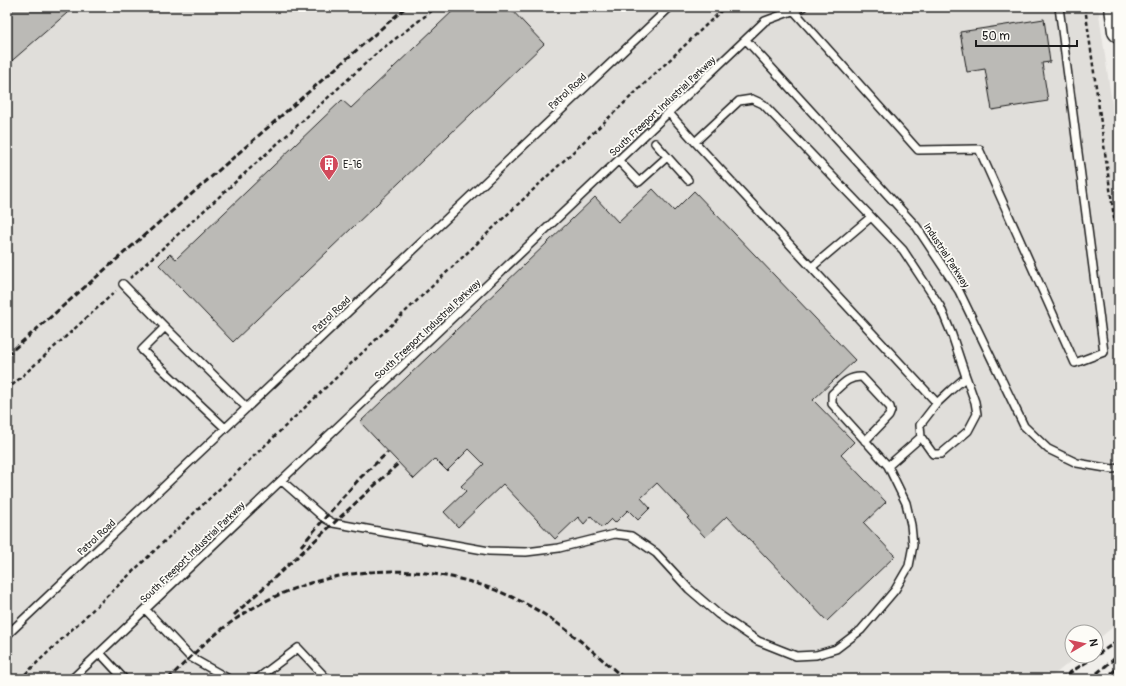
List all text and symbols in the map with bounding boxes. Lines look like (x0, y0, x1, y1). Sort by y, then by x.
scale bar (976, 22, 1077, 48)
text: 50 m (982, 29, 1010, 44)
street label: South Freeport Industrial Parkway (607, 54, 719, 159)
street label: Patrol Road (546, 71, 589, 112)
building icon: E-16 (318, 153, 340, 181)
place label: E-16 (343, 159, 362, 171)
street label: Industrial Parkway (921, 221, 972, 291)
street label: South Freeport Industrial Parkway (372, 277, 484, 382)
street label: Patrol Road (310, 294, 353, 335)
street label: South Freeport Industrial Parkway (138, 499, 248, 606)
street label: Patrol Road (75, 517, 118, 558)
north arrow (1064, 624, 1104, 664)
text: N (1086, 638, 1100, 648)

